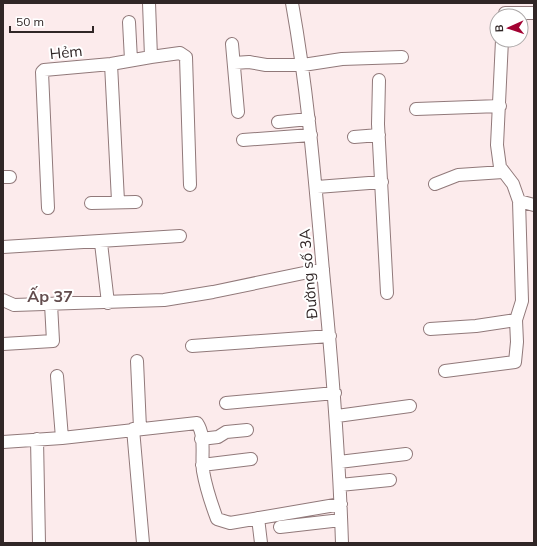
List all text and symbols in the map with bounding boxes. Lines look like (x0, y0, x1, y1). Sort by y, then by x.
scale bar (10, 8, 93, 34)
north arrow (489, 8, 529, 48)
text: 50 m (16, 14, 44, 29)
text: B (492, 24, 506, 33)
street label: Hẻm (49, 41, 83, 63)
street label: Đường số 3A (295, 228, 321, 320)
district label: Ấp 37 (27, 286, 73, 306)

